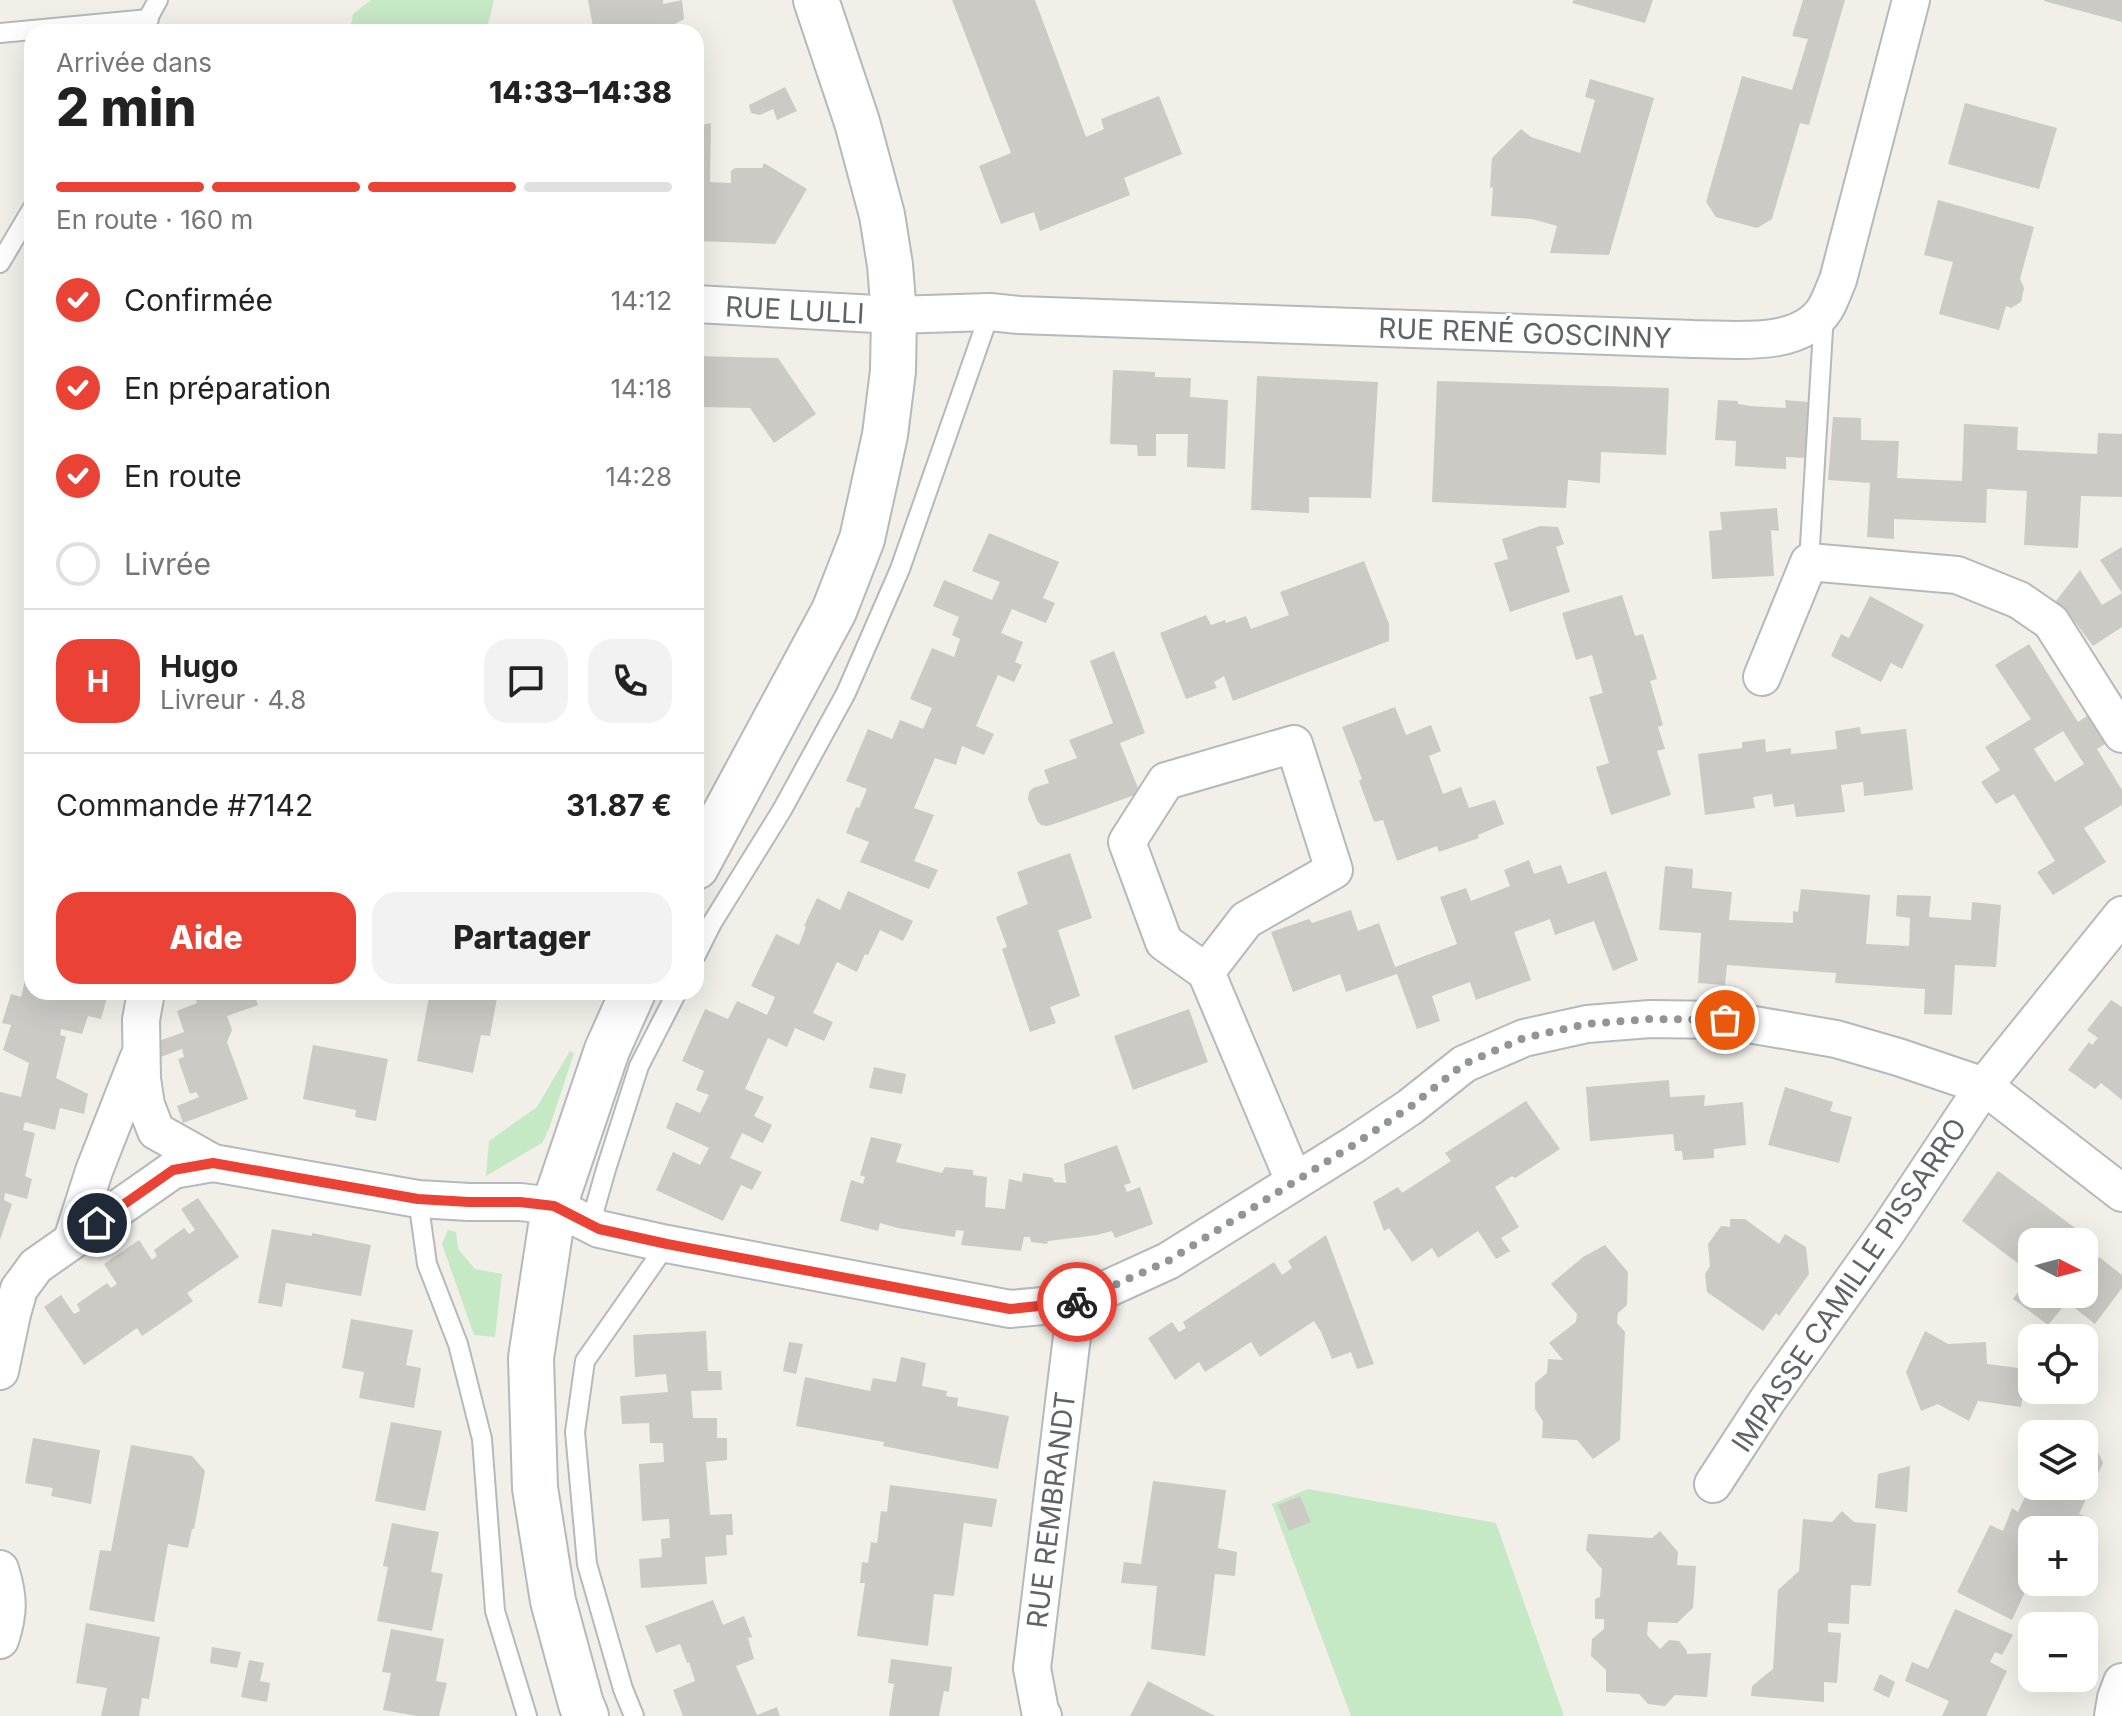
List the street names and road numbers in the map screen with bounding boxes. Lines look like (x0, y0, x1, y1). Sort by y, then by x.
street label: RUE LULLI (724, 289, 866, 331)
street label: RUE RENÉ GOSCINNY (1378, 310, 1672, 355)
street label: IMPASSE CAMILLE PISSARRO (1724, 1112, 1974, 1458)
street label: RUE REMBRANDT (1020, 1390, 1082, 1630)

